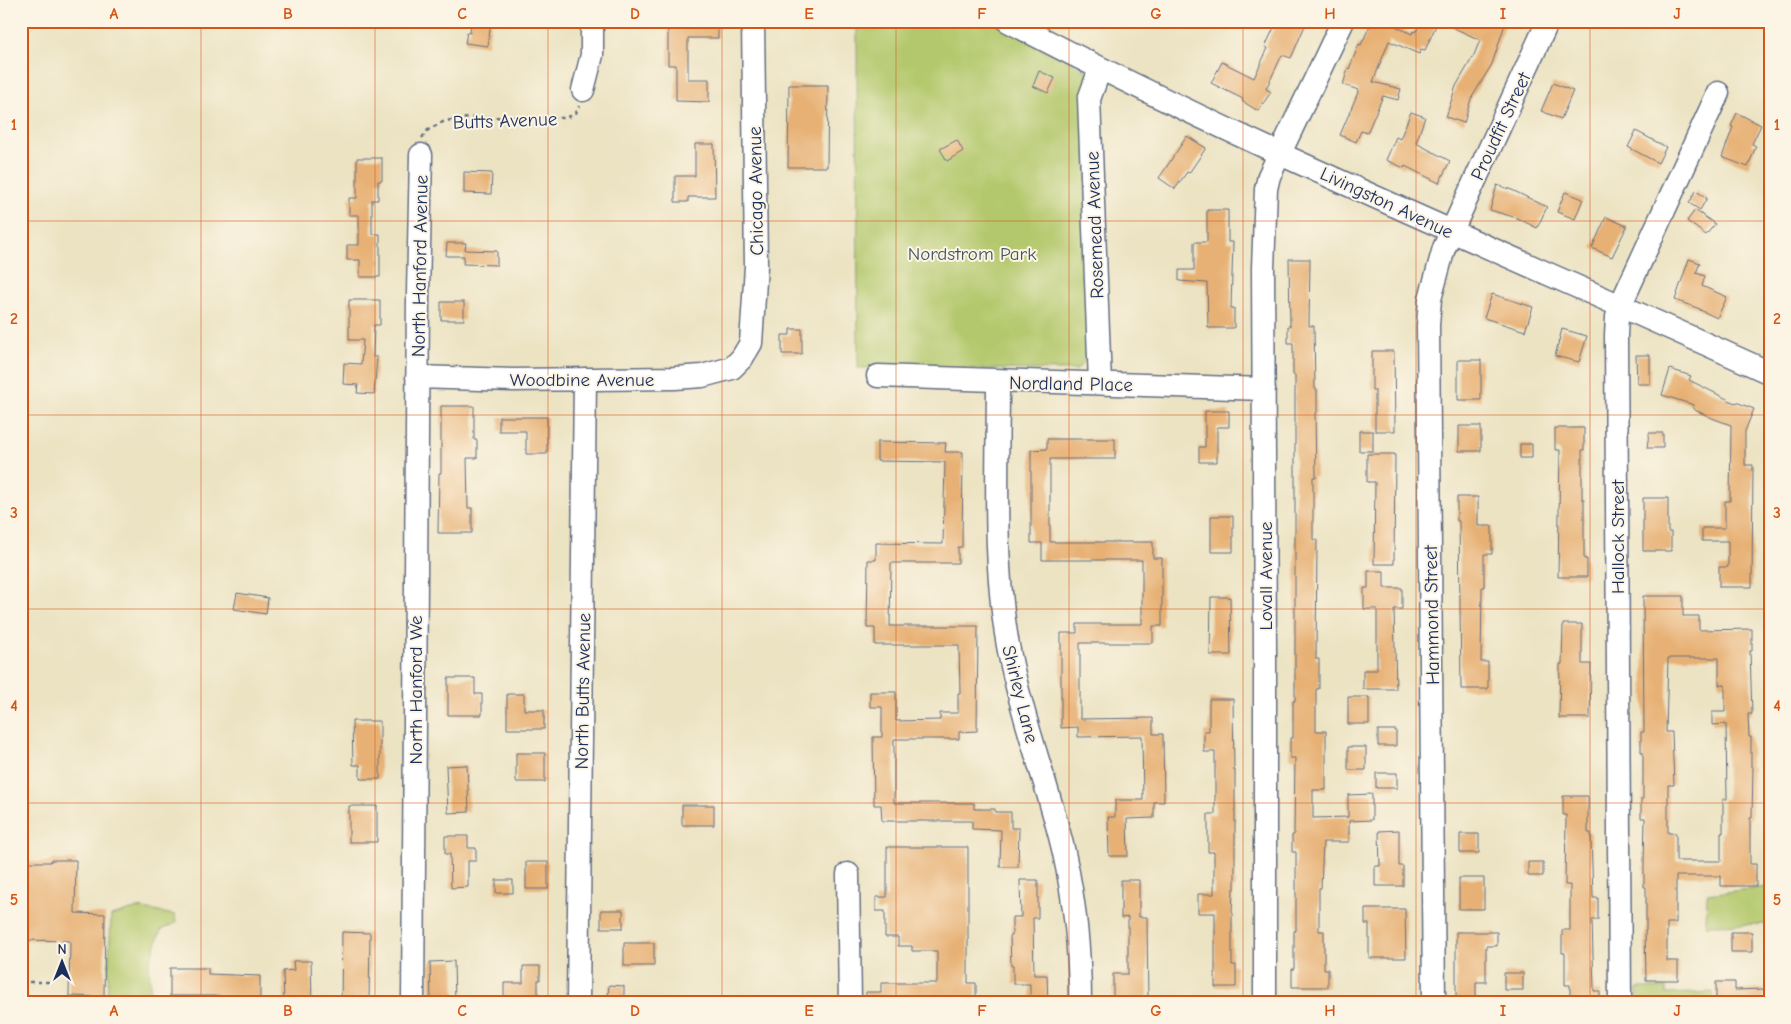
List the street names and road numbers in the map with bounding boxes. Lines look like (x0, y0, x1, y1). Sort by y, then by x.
street label: Proudfit Street (1466, 68, 1536, 184)
street label: Butts Avenue (452, 108, 558, 134)
street label: Chicago Avenue (744, 126, 768, 256)
street label: Rosemead Avenue (1081, 151, 1109, 299)
street label: Livingston Avenue (1317, 162, 1457, 243)
street label: North Hanford Avenue (407, 175, 433, 357)
street label: Woodbine Avenue (510, 369, 654, 391)
street label: Nordland Place (1009, 372, 1133, 396)
street label: Hallock Street (1607, 479, 1629, 594)
street label: Lovall Avenue (1255, 522, 1277, 630)
street label: Hammond Street (1420, 544, 1444, 685)
street label: North Butts Avenue (571, 613, 595, 769)
street label: North Hanford We (405, 615, 427, 765)
street label: Shirley Lane (997, 643, 1043, 745)

